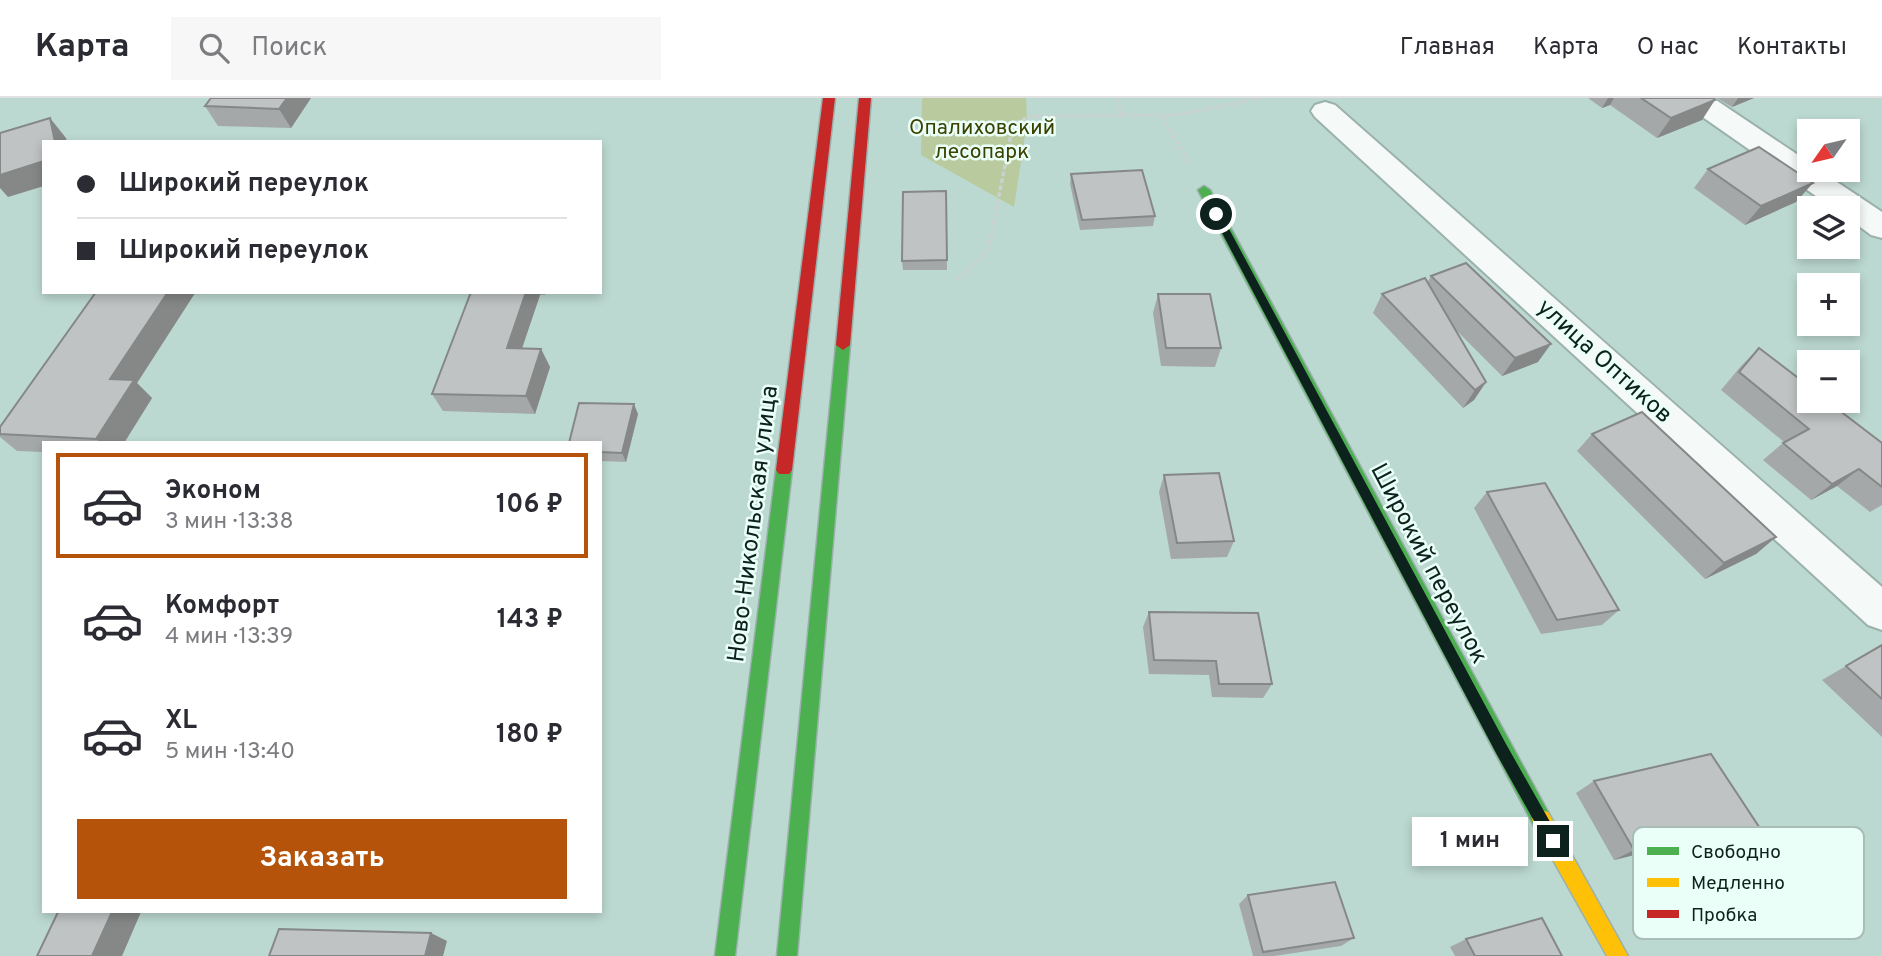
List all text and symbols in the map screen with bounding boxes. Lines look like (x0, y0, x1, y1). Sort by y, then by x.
search box (171, 17, 661, 80)
text: Карта (35, 27, 129, 69)
icon: search (195, 29, 233, 67)
text: Поиск (251, 32, 327, 65)
text: Главная (1400, 33, 1495, 63)
text: Карта (1533, 33, 1599, 63)
text: О нас (1637, 33, 1699, 63)
text: Контакты (1737, 33, 1847, 63)
park label: Опалиховский лесопарк (909, 115, 1055, 166)
north arrow (1797, 119, 1860, 182)
map controls (1797, 119, 1860, 413)
text: Широкий переулок (119, 168, 369, 201)
button: layers (1797, 196, 1860, 259)
route start (1200, 198, 1232, 230)
text: Широкий переулок (119, 235, 369, 268)
button: + (1797, 273, 1860, 336)
street label: улица Оптиков (1530, 293, 1678, 431)
button: − (1797, 350, 1860, 413)
street label: Ново-Никольская улица (722, 384, 786, 664)
street label: Широкий переулок (1362, 459, 1494, 669)
icon: car (81, 474, 144, 537)
text: Эконом (165, 475, 261, 508)
text: 106 ₽ (496, 489, 563, 522)
text: 3 мин · 13:38 (165, 508, 293, 537)
icon: car (81, 589, 144, 652)
text: Комфорт (165, 590, 279, 623)
text: 143 ₽ (497, 604, 563, 637)
text: 4 мин · 13:39 (165, 623, 293, 652)
icon: car (81, 704, 144, 767)
text: XL (165, 705, 197, 738)
text: 180 ₽ (496, 719, 563, 752)
text: 5 мин · 13:40 (165, 738, 295, 767)
callout: 1 мин (1413, 816, 1528, 866)
button: Заказать (77, 819, 567, 899)
route end (1537, 825, 1569, 857)
text: 1 мин (1440, 827, 1500, 856)
legend (1633, 827, 1864, 939)
text: Свободно (1691, 841, 1781, 865)
text: Медленно (1691, 872, 1785, 896)
text: Пробка (1691, 904, 1757, 928)

